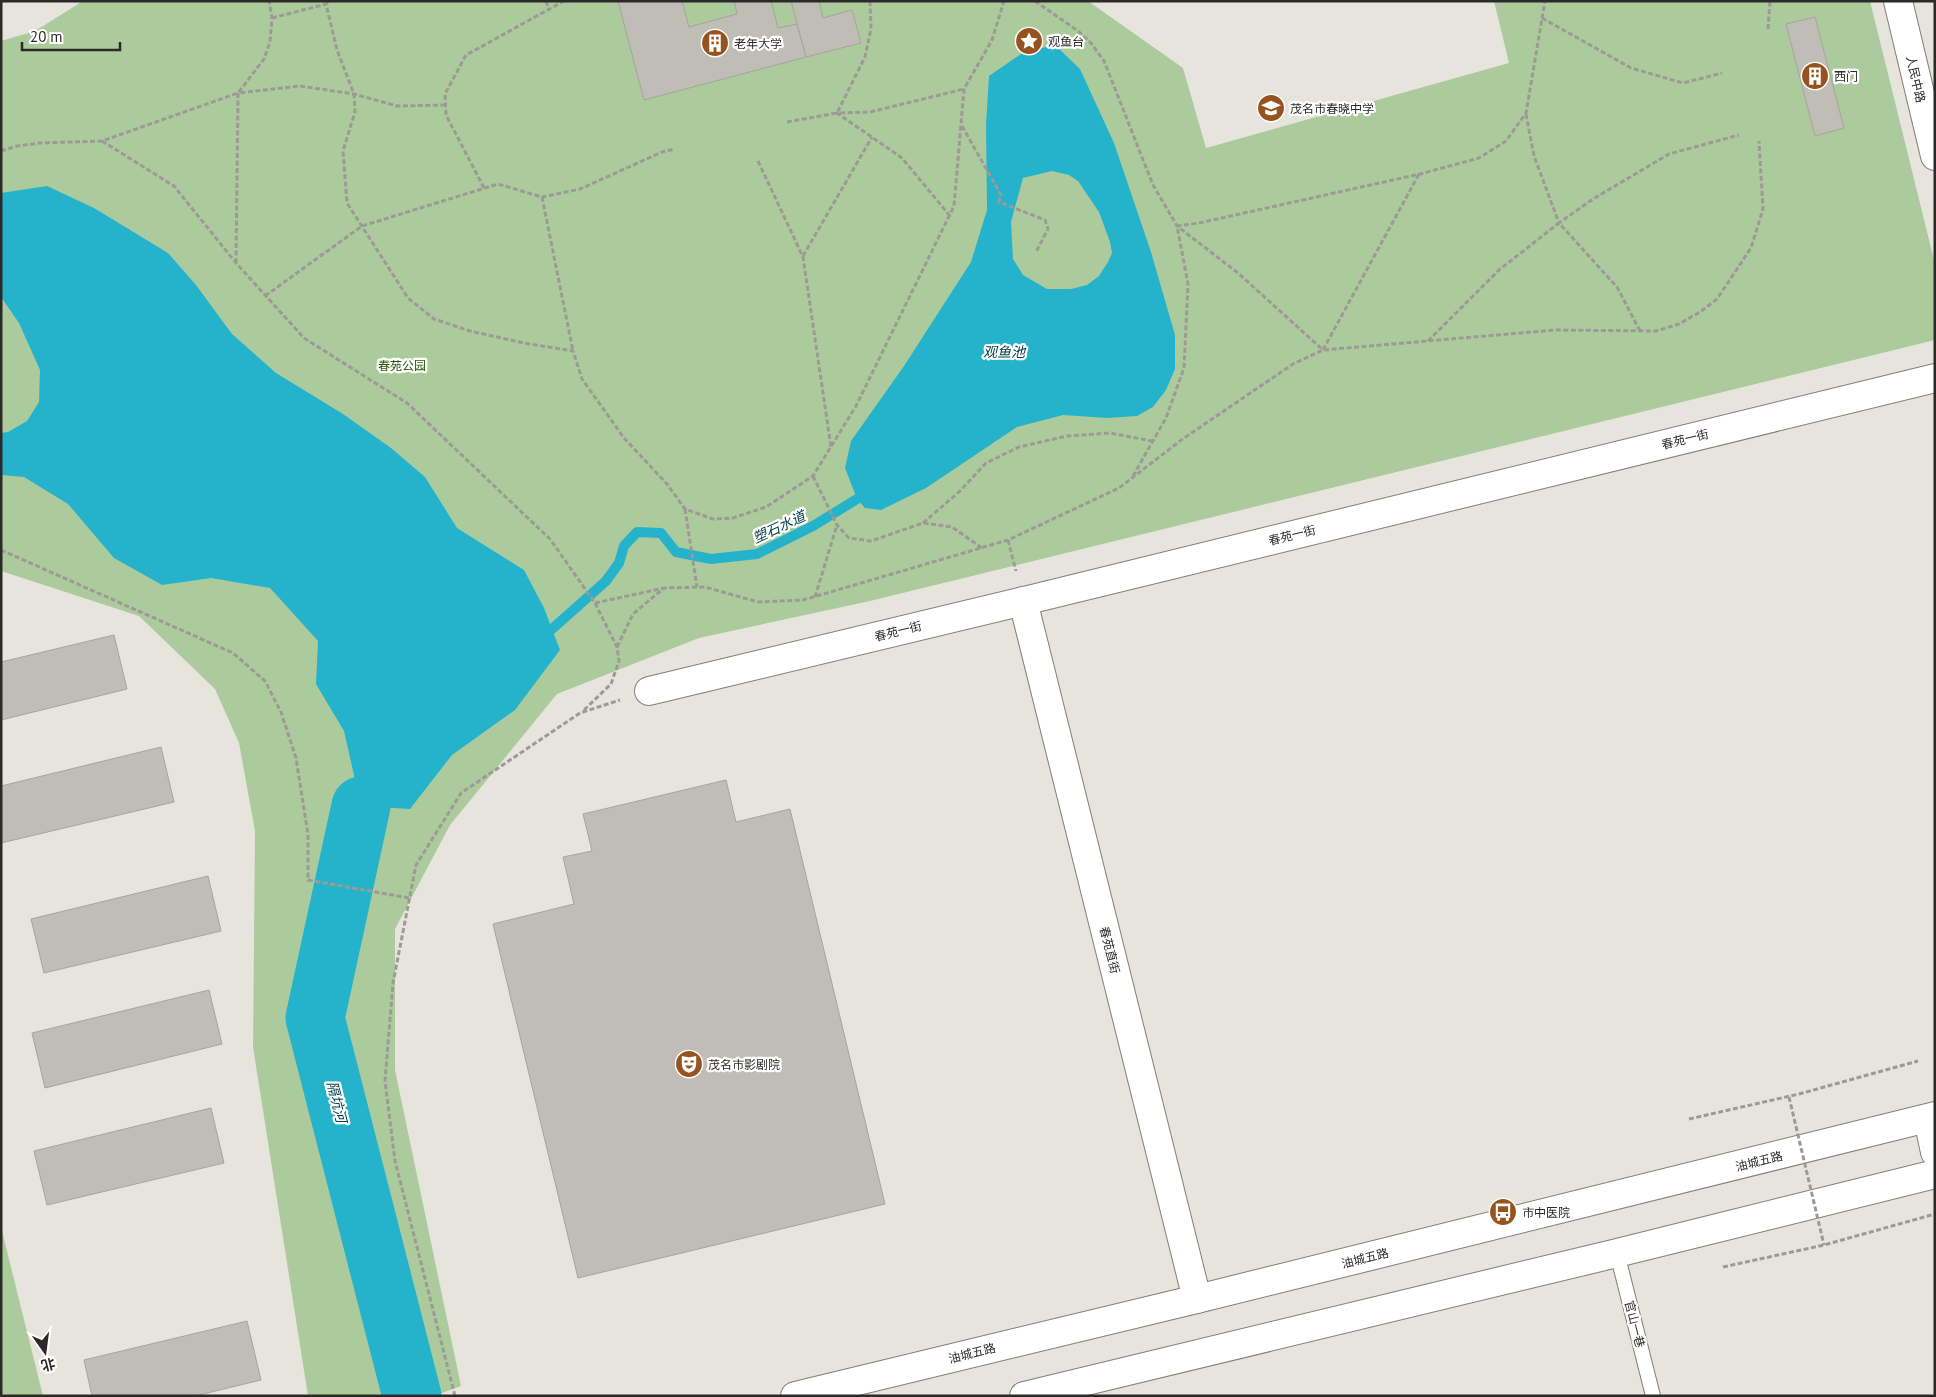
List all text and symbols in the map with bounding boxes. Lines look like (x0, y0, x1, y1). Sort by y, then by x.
scale bar (22, 20, 120, 52)
place icon: 观鱼台 (1014, 26, 1044, 56)
text: 20 m (30, 27, 63, 46)
building icon: 老年大学 (700, 28, 730, 58)
place label: 观鱼台 (1048, 34, 1084, 49)
place label: 老年大学 (734, 36, 782, 51)
street label: 人民中路 (1903, 54, 1929, 104)
building icon: 西门 (1800, 61, 1830, 91)
place label: 西门 (1834, 69, 1858, 84)
school or university icon: 茂名市春晓中学 (1256, 93, 1286, 123)
place label: 茂名市春晓中学 (1290, 101, 1374, 116)
water label: 观鱼池 (983, 343, 1027, 361)
park label: 春苑公园 (378, 358, 426, 373)
street label: 春苑一街 (1660, 426, 1710, 452)
water label: 塑石水道 (750, 506, 810, 547)
street label: 春苑一街 (1267, 522, 1317, 548)
street label: 春苑一街 (873, 618, 923, 644)
street label: 春苑直街 (1097, 925, 1123, 975)
theatre icon: 茂名市影剧院 (674, 1049, 704, 1079)
place label: 茂名市影剧院 (708, 1057, 780, 1072)
water label: 隔坑河 (323, 1079, 352, 1127)
street label: 油城五路 (1734, 1148, 1784, 1174)
bus stop icon: 市中医院 (1488, 1197, 1518, 1227)
place label: 市中医院 (1522, 1205, 1570, 1220)
street label: 油城五路 (1340, 1245, 1390, 1271)
street label: 官山一巷 (1622, 1299, 1648, 1349)
north arrow (20, 1327, 70, 1377)
street label: 油城五路 (947, 1340, 997, 1366)
text: 北 (39, 1354, 57, 1375)

